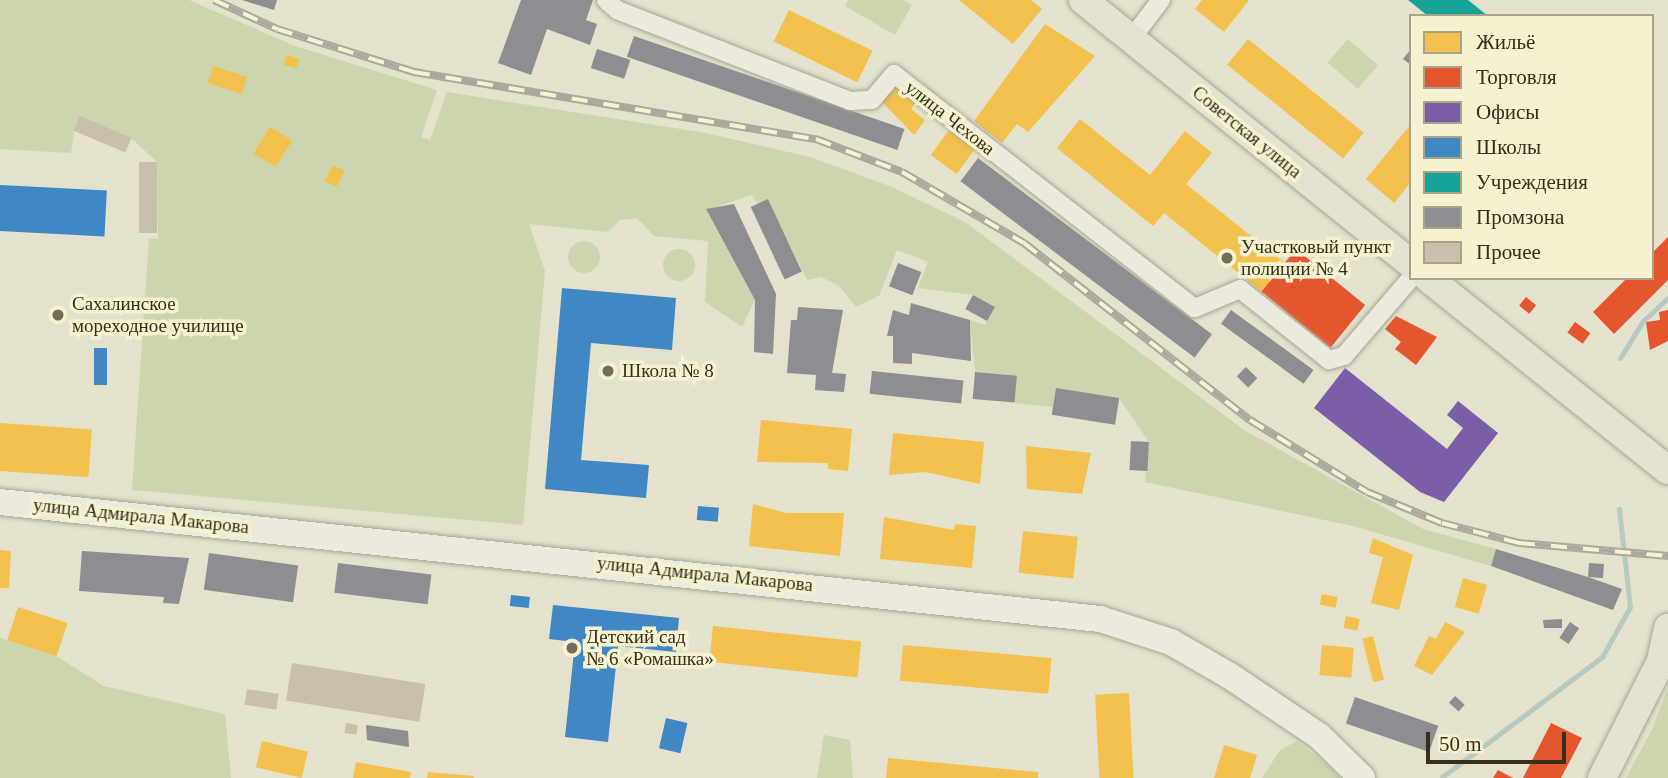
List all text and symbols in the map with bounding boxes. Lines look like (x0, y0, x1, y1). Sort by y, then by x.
legend (1409, 14, 1654, 280)
text: Жильё (1476, 30, 1535, 54)
text: Торговля (1476, 65, 1557, 89)
street label: улица Чехова (901, 76, 999, 160)
street label: Советская улица (1188, 81, 1306, 183)
text: Офисы (1476, 100, 1539, 124)
text: Школы (1476, 135, 1541, 159)
text: Учреждения (1476, 170, 1588, 194)
text: Промзона (1476, 205, 1564, 229)
place label: Участковый пункт полиции № 4 (1241, 236, 1391, 280)
text: Прочее (1476, 240, 1541, 264)
marker: Участковый пункт полиции № 4 (1219, 250, 1235, 266)
place label: Сахалинское мореходное училище (72, 293, 244, 337)
marker: Сахалинское мореходное училище (50, 307, 66, 323)
place label: Школа № 8 (622, 360, 714, 382)
marker: Школа № 8 (600, 363, 616, 379)
street label: улица Адмирала Макарова (32, 493, 250, 539)
street label: улица Адмирала Макарова (596, 551, 814, 597)
place label: Детский сад № 6 «Ромашка» (586, 626, 714, 670)
marker: Детский сад № 6 «Ромашка» (564, 640, 580, 656)
scale bar (1430, 718, 1570, 762)
text: 50 m (1439, 732, 1482, 756)

